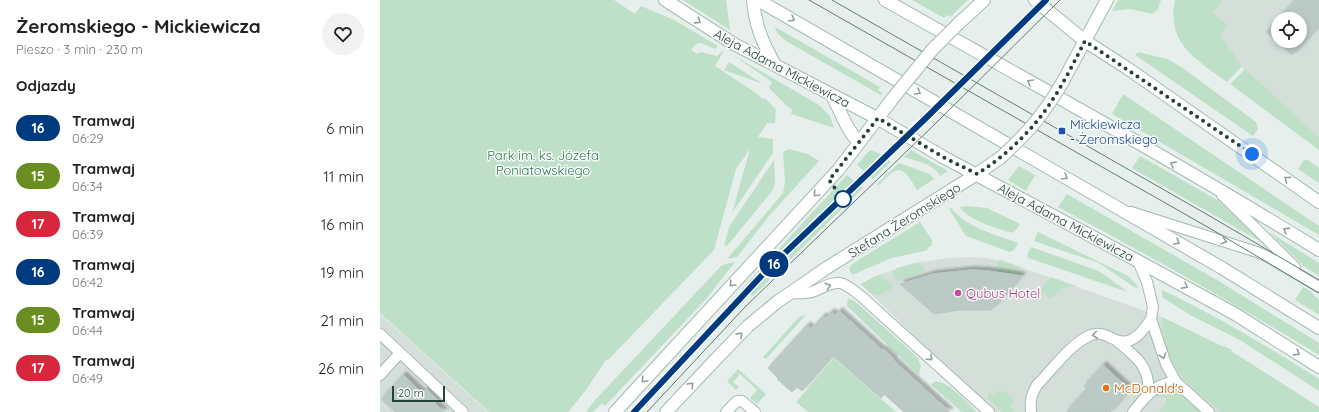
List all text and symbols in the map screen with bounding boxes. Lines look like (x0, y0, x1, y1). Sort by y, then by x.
map controls (1271, 12, 1307, 48)
button: locate (1271, 12, 1307, 48)
button: heart (322, 13, 364, 55)
text: Żeromskiego - Mickiewicza (16, 14, 261, 38)
one-way arrow (788, 15, 795, 22)
one-way arrow (694, 17, 701, 24)
street label: Aleja Adama Mickiewicza (711, 25, 853, 111)
text: Pieszo · 3 min · 230 m (16, 41, 143, 57)
text: Odjazdy (16, 76, 76, 95)
one-way arrow (1027, 80, 1034, 87)
one-way arrow (914, 88, 921, 95)
text: Tramwaj (72, 111, 135, 130)
place label: Mickiewicza - Żeromskiego (1070, 116, 1158, 147)
text: 16 (31, 119, 45, 137)
text: 6 min (326, 119, 364, 138)
marker: Mickiewicza - Żeromskiego (1057, 126, 1067, 136)
text: 06:29 (72, 130, 104, 146)
your location (1242, 144, 1262, 164)
park label: Park im. ks. Józefa Poniatowskiego (487, 147, 599, 178)
text: Tramwaj (72, 159, 135, 178)
one-way arrow (1170, 162, 1178, 169)
text: 15 (31, 167, 45, 185)
text: 11 min (323, 167, 364, 186)
one-way arrow (1061, 172, 1068, 179)
one-way arrow (1285, 177, 1292, 184)
text: 06:34 (72, 178, 103, 194)
street label: Stefana Żeromskiego (845, 179, 963, 261)
street label: Aleja Adama Mickiewicza (995, 179, 1137, 265)
one-way arrow (814, 189, 821, 196)
unlabelled marker (834, 190, 852, 208)
text: Tramwaj (72, 207, 135, 226)
text: 17 (31, 215, 45, 233)
text: 16 min (321, 215, 364, 234)
text: 06:39 (72, 226, 103, 242)
one-way arrow (1283, 227, 1290, 234)
one-way arrow (1220, 236, 1227, 245)
one-way arrow (1173, 237, 1180, 244)
line badge: 16 (756, 251, 792, 277)
text: Tramwaj (72, 255, 135, 274)
text: 16 (767, 255, 781, 273)
text: 16 (31, 263, 45, 281)
text: 19 min (320, 263, 364, 282)
text: 06:42 (72, 274, 103, 290)
one-way arrow (730, 280, 737, 287)
one-way arrow (824, 282, 831, 291)
one-way arrow (1181, 282, 1188, 289)
place label: Qubus Hotel (966, 285, 1040, 301)
marker: Qubus Hotel (953, 288, 963, 298)
text: Tramwaj (72, 303, 135, 322)
text: 15 (31, 311, 45, 329)
text: 21 min (320, 311, 364, 330)
text: 06:44 (72, 322, 103, 338)
one-way arrow (1092, 330, 1099, 339)
one-way arrow (735, 332, 743, 340)
one-way arrow (1293, 348, 1300, 355)
text: Tramwaj (72, 351, 135, 370)
one-way arrow (925, 353, 932, 360)
one-way arrow (1159, 353, 1167, 360)
text: 17 (31, 359, 45, 377)
text: 26 min (318, 359, 364, 378)
text: 06:49 (72, 370, 103, 386)
one-way arrow (642, 375, 649, 383)
place label: McDonald's (1114, 380, 1184, 396)
one-way arrow (687, 382, 694, 390)
marker: McDonald's (1101, 383, 1111, 393)
scale bar (392, 384, 445, 403)
text: 20 m (398, 386, 424, 400)

